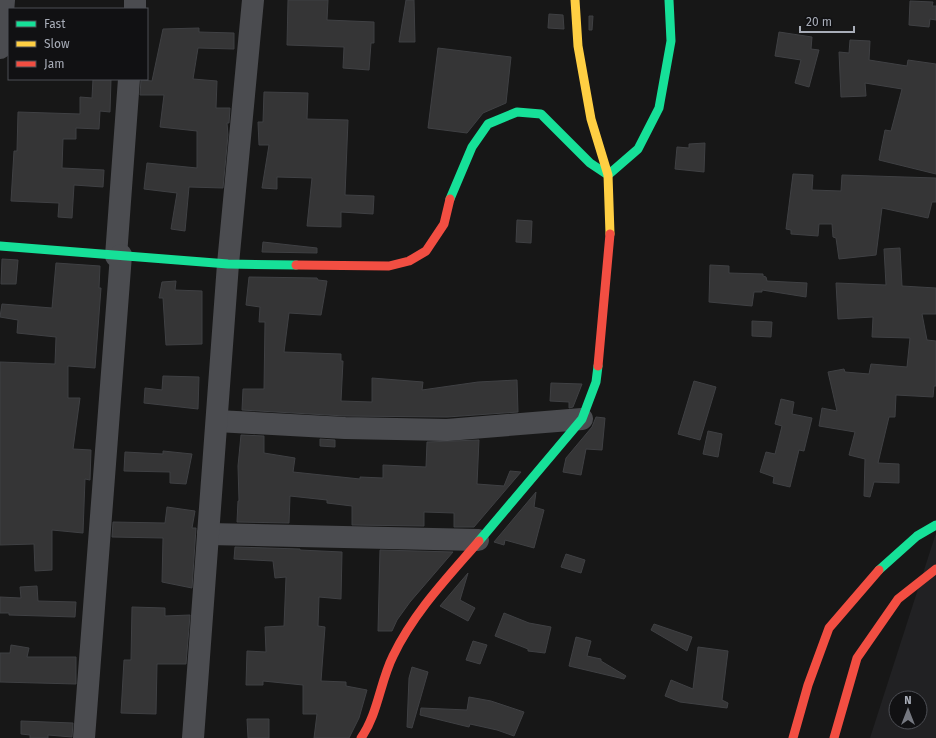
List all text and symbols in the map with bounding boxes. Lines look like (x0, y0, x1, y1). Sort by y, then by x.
legend (8, 8, 148, 80)
scale bar (800, 8, 854, 34)
text: 20 m (806, 15, 832, 29)
text: Fast (44, 17, 66, 31)
text: Slow (44, 37, 70, 51)
text: Jam (44, 57, 64, 71)
north arrow (888, 690, 928, 730)
text: N (904, 694, 912, 707)

